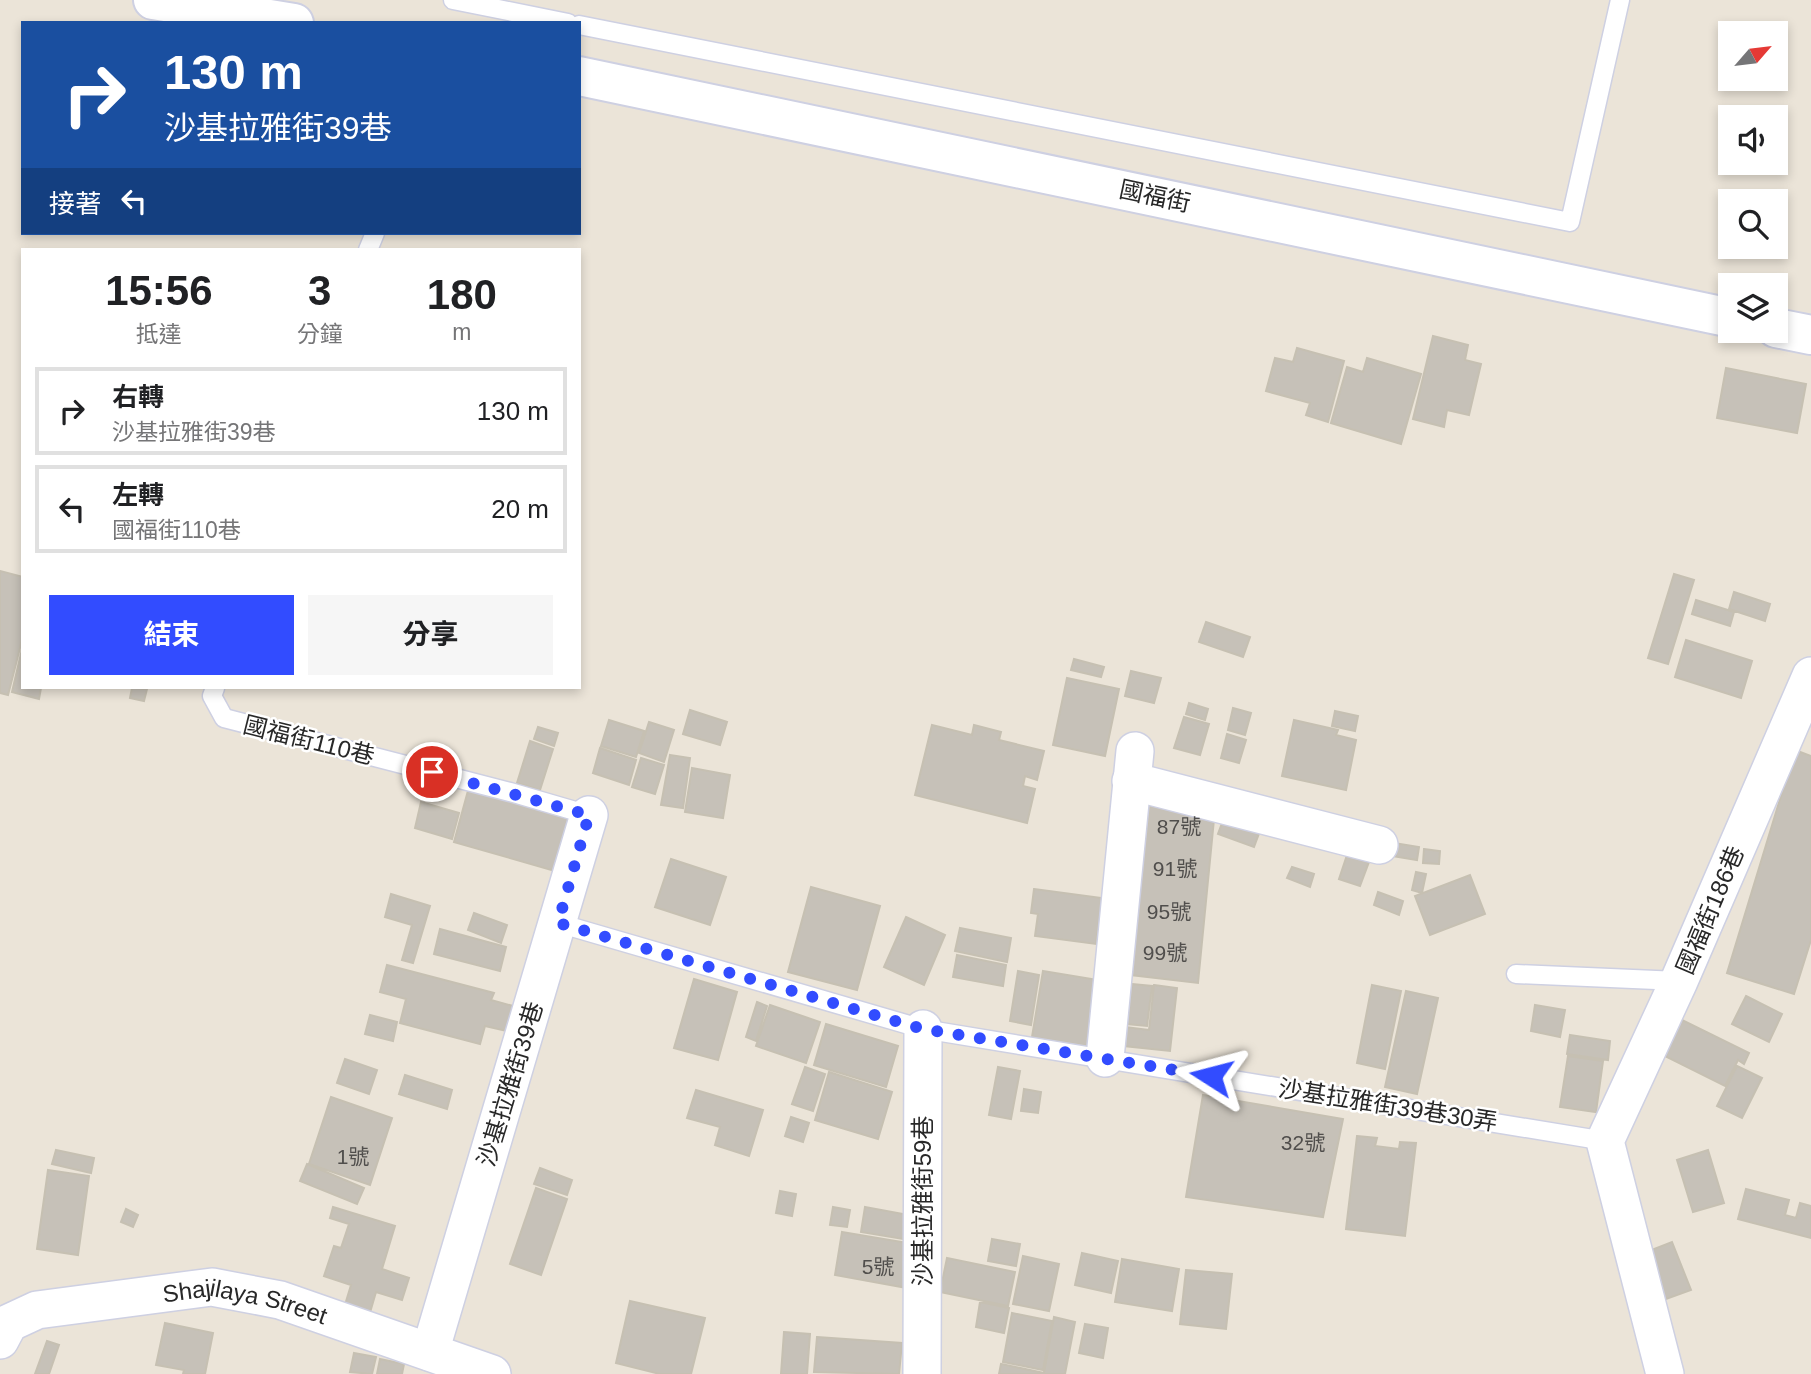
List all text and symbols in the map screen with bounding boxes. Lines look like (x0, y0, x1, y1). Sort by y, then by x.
north arrow (1718, 21, 1788, 91)
map controls (1718, 21, 1788, 343)
text: 130 m (164, 45, 303, 99)
icon: right (49, 49, 140, 140)
button: sound (1718, 105, 1788, 175)
text: 沙基拉雅街39巷 (164, 110, 392, 146)
street label: 國福街 (1117, 175, 1193, 217)
icon: left (115, 182, 153, 220)
text: 接著 (49, 189, 101, 219)
button: search (1718, 189, 1788, 259)
text: 15:56 (105, 267, 213, 314)
text: 3 (308, 267, 331, 314)
text: 180 (427, 271, 497, 318)
button: layers (1718, 273, 1788, 343)
text: m (452, 319, 471, 345)
text: 抵達 (136, 321, 182, 347)
text: 分鐘 (297, 321, 343, 347)
text: 右轉 (112, 382, 164, 412)
icon: right (53, 392, 91, 430)
text: 130 m (477, 396, 549, 426)
text: 沙基拉雅街39巷 (112, 419, 276, 445)
text: 左轉 (112, 480, 164, 510)
icon: left (53, 490, 91, 528)
text: 20 m (491, 494, 549, 524)
text: 國福街110巷 (112, 517, 241, 543)
button: 結束 (49, 595, 294, 675)
button: 分享 (308, 595, 553, 675)
street label: 國福街110巷 (241, 711, 377, 769)
pin (402, 742, 462, 802)
icon: arrive (413, 753, 451, 791)
house number: 87號 (1157, 815, 1201, 838)
street label: 國福街186巷 (1671, 842, 1749, 978)
house number: 91號 (1153, 857, 1197, 880)
house number: 95號 (1147, 900, 1191, 923)
house number: 99號 (1143, 941, 1187, 964)
street label: 沙基拉雅街39巷 (472, 998, 548, 1170)
position arrow (1174, 1039, 1248, 1113)
street label: 沙基拉雅街39巷30弄 (1277, 1074, 1499, 1136)
street label: 沙基拉雅街59巷 (909, 1116, 936, 1286)
house number: 32號 (1281, 1131, 1325, 1154)
house number: 1號 (337, 1145, 369, 1168)
house number: 5號 (862, 1255, 894, 1278)
street label: Shajilaya Street (161, 1273, 331, 1329)

